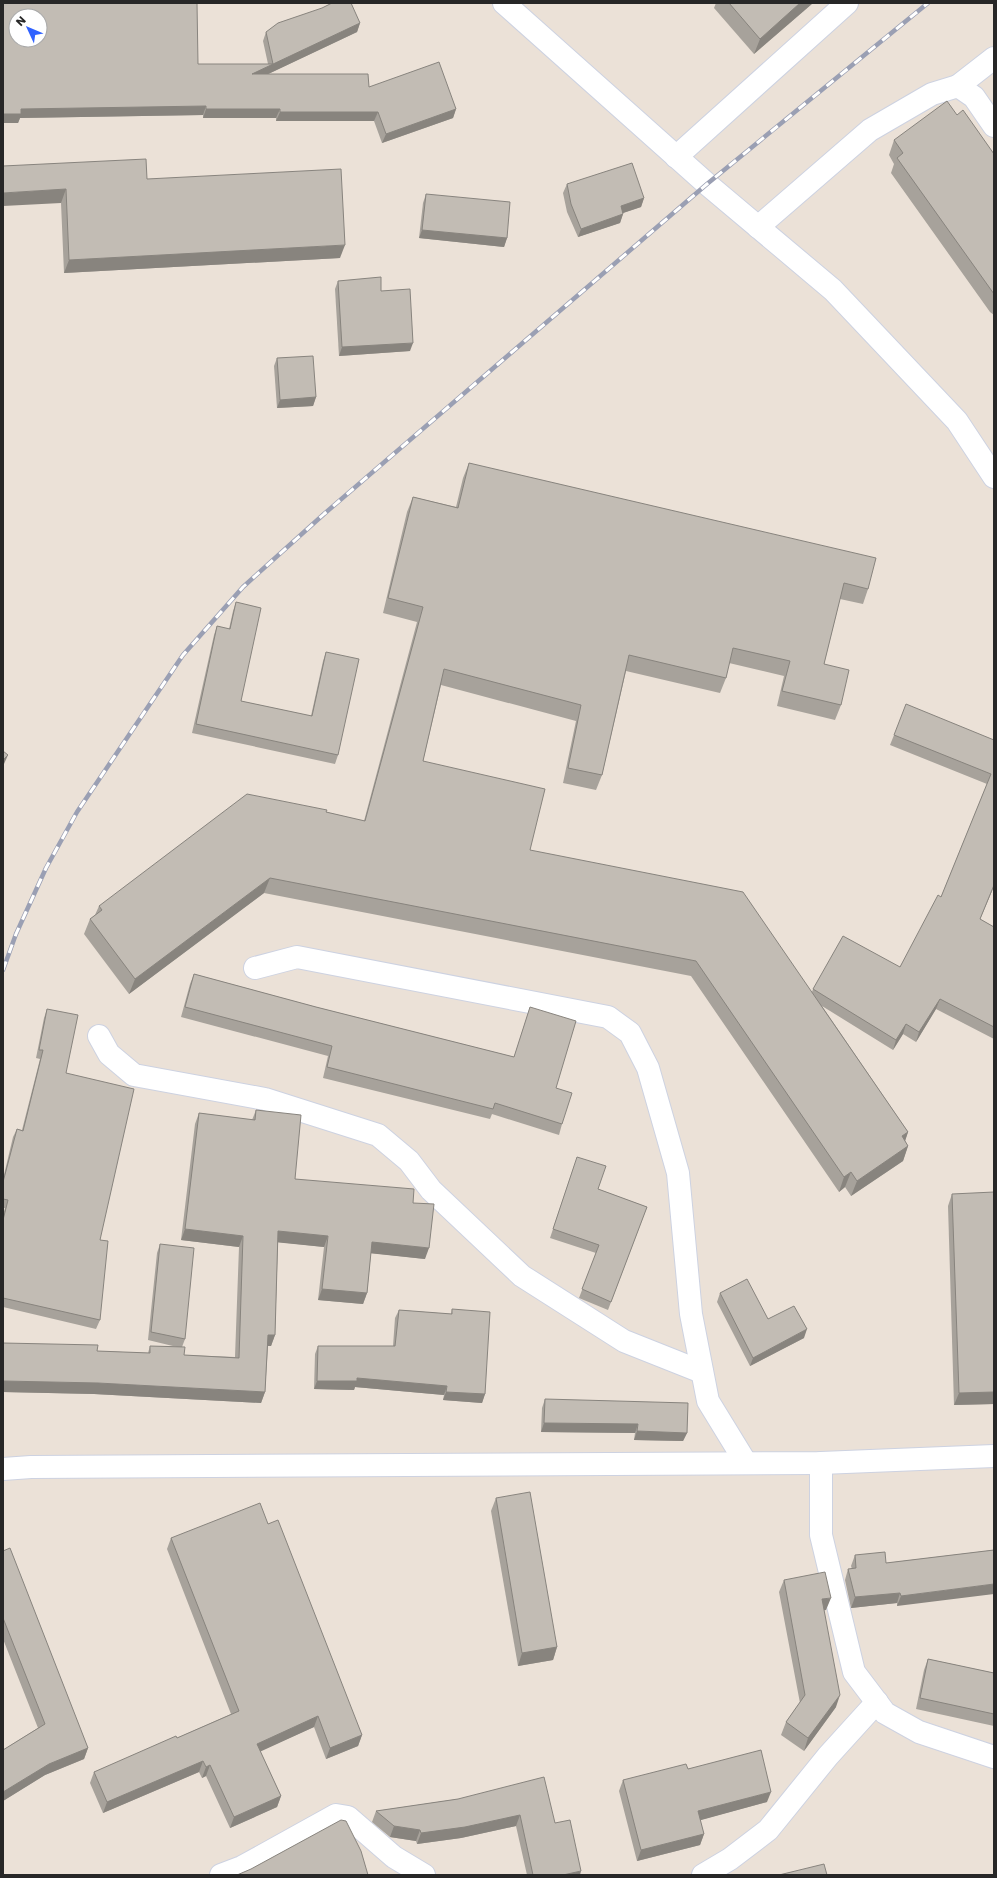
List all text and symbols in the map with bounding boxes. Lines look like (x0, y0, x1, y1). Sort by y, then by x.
north arrow (8, 8, 48, 48)
text: N (12, 13, 29, 30)

